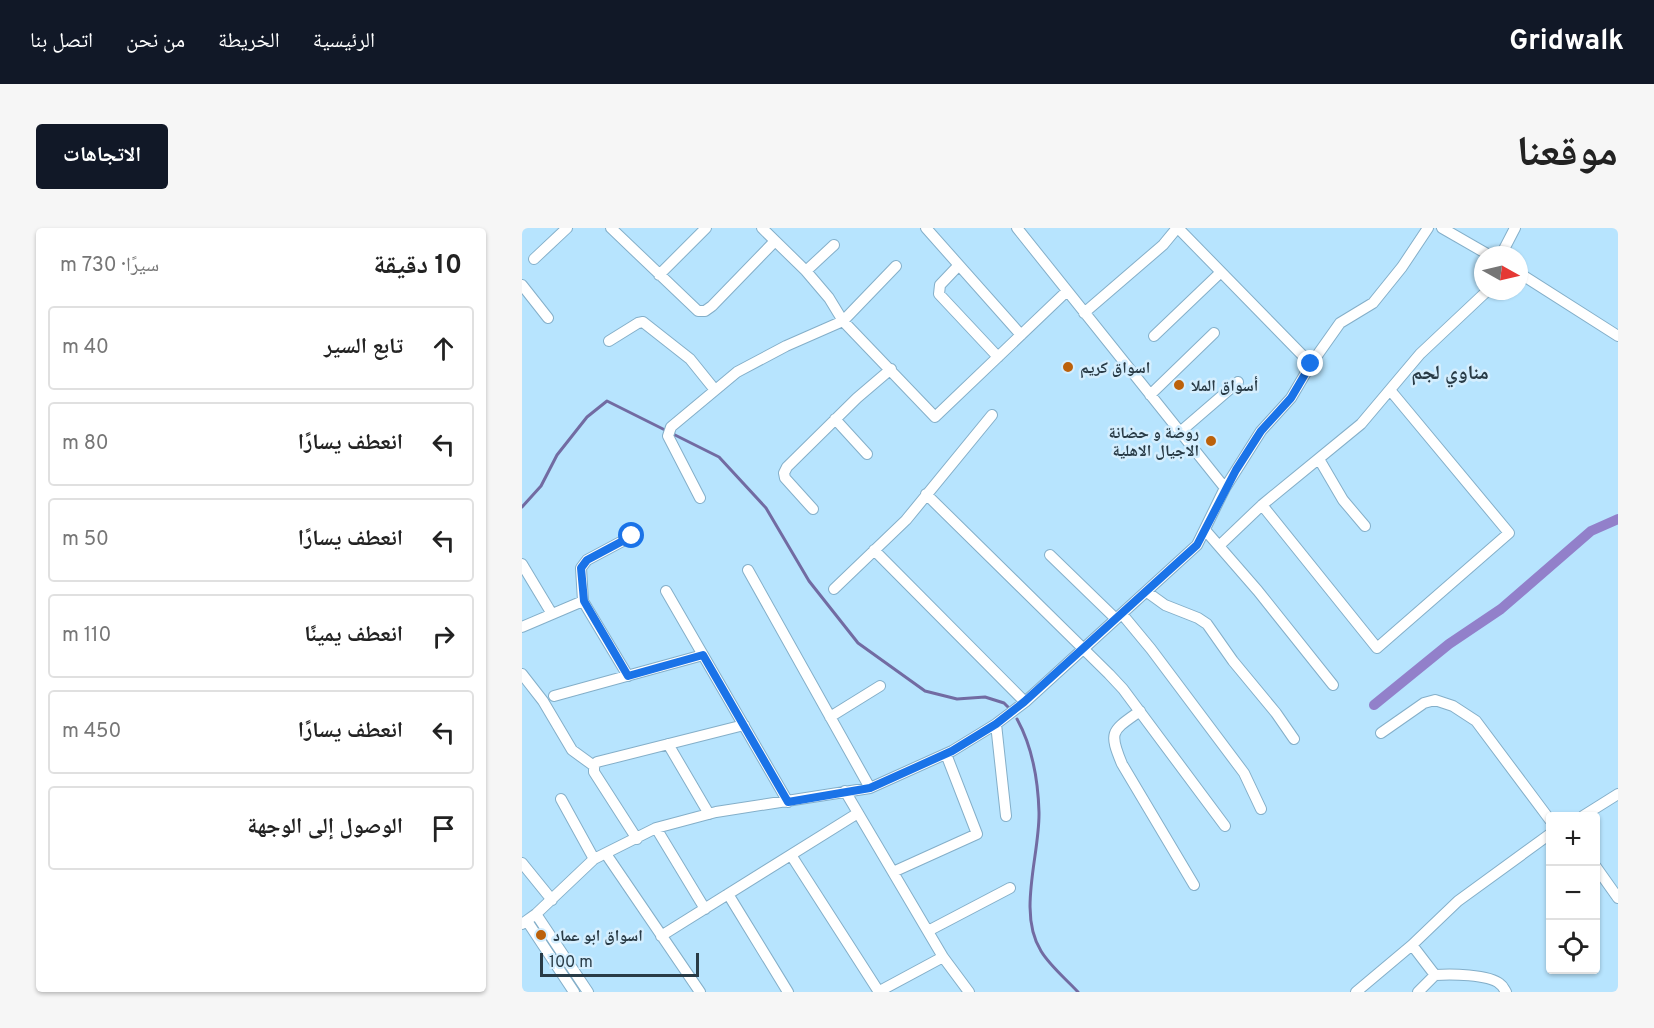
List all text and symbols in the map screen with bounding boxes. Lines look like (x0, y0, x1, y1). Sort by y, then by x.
text: Gridwalk (1509, 24, 1624, 60)
text: اتصل بنا (30, 28, 93, 55)
text: من نحن (126, 28, 185, 55)
text: الخريطة (218, 28, 280, 55)
text: الرئيسية (313, 28, 375, 55)
button: الاتجاهات (36, 124, 168, 189)
text: موقعنا (1517, 128, 1618, 181)
north arrow (1474, 246, 1528, 300)
text: 10 دقيقة (373, 250, 462, 283)
text: سيرًا · 730 m (60, 253, 159, 279)
icon: ahead (427, 332, 460, 365)
text: تابع السير (324, 334, 403, 361)
text: 40 m (62, 335, 109, 361)
route end (1297, 350, 1323, 376)
place label: اسواق كريم (1080, 359, 1150, 379)
marker: اسواق كريم (1061, 360, 1075, 374)
district label: مناوي لجم (1411, 361, 1489, 388)
place label: أسواق الملا (1191, 376, 1258, 397)
marker: أسواق الملا (1172, 378, 1186, 392)
place label: روضة و حضانة الاجيال الاهلية (1109, 424, 1199, 462)
icon: left (427, 428, 460, 461)
text: انعطف يسارًا (298, 430, 403, 457)
text: 80 m (62, 431, 109, 457)
marker: روضة و حضانة الاجيال الاهلية (1204, 434, 1218, 448)
route start (618, 522, 644, 548)
icon: left (427, 524, 460, 557)
text: انعطف يسارًا (298, 526, 403, 553)
text: 50 m (62, 527, 109, 553)
icon: right (427, 620, 460, 653)
text: انعطف يمينًا (304, 622, 403, 649)
text: 110 m (62, 623, 111, 649)
icon: left (427, 716, 460, 749)
text: انعطف يسارًا (298, 718, 403, 745)
text: 450 m (62, 719, 121, 745)
icon: arrive (427, 812, 460, 845)
map controls (1546, 812, 1600, 974)
button: + (1546, 812, 1600, 866)
text: الوصول إلى الوجهة (247, 814, 403, 841)
button: − (1546, 866, 1600, 920)
button: locate (1546, 920, 1600, 974)
place label: اسواق ابو عماد (553, 927, 643, 947)
marker: اسواق ابو عماد (534, 928, 548, 942)
scale bar (540, 950, 699, 978)
text: 100 m (549, 953, 593, 973)

